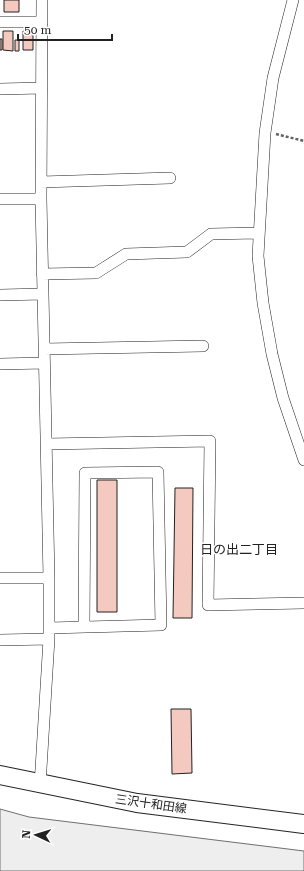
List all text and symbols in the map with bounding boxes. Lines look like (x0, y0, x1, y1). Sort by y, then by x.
scale bar (18, 16, 112, 42)
text: 50 m (24, 23, 51, 37)
district label: 日の出二丁目 (200, 542, 278, 557)
street label: 三沢十和田線 (114, 792, 188, 816)
north arrow (16, 815, 56, 855)
text: N (20, 829, 33, 839)

